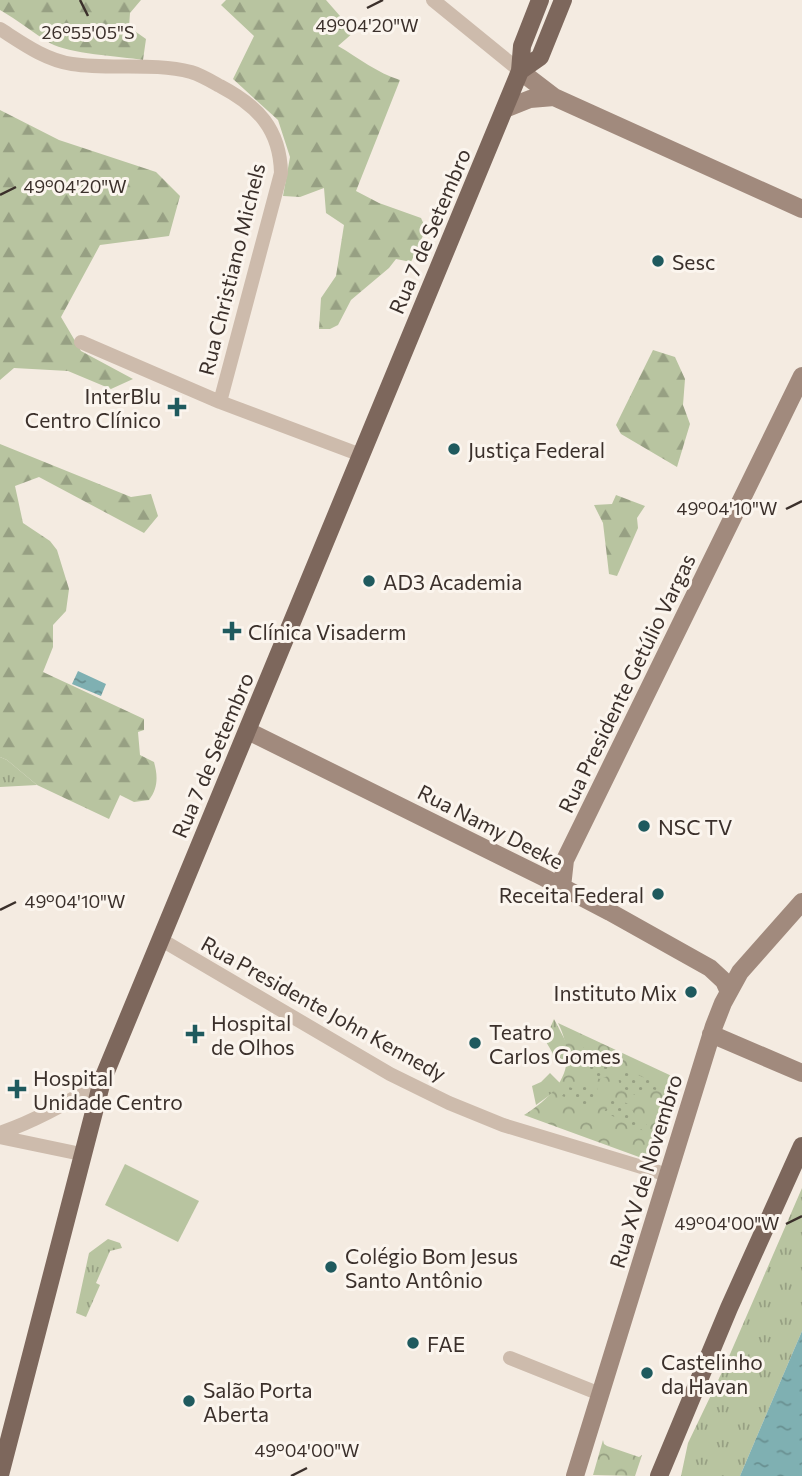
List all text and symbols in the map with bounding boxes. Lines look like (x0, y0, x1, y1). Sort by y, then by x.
text: 49°04'20"W (315, 14, 419, 36)
text: 26°55'05"S (42, 21, 134, 43)
street label: Rua 7 de Setembro (383, 145, 475, 317)
street label: Rua Christiano Michels (193, 160, 269, 378)
text: 49°04'20"W (23, 175, 127, 197)
place label: Sesc (672, 249, 715, 274)
marker: Sesc (650, 253, 666, 269)
place label: InterBlu Centro Clínico (25, 383, 161, 432)
marker: InterBlu Centro Clínico (167, 397, 187, 417)
place label: Justiça Federal (468, 437, 605, 462)
marker: Justiça Federal (446, 441, 462, 457)
text: 49°04'10"W (677, 497, 777, 519)
street label: Rua Presidente Getúlio Vargas (552, 549, 700, 817)
place label: AD3 Academia (383, 569, 522, 594)
marker: AD3 Academia (361, 573, 377, 589)
place label: Clínica Visaderm (248, 619, 406, 644)
marker: Clínica Visaderm (222, 621, 242, 641)
street label: Rua 7 de Setembro (166, 669, 258, 841)
street label: Rua Namy Deeke (414, 779, 568, 873)
place label: NSC TV (658, 814, 732, 839)
marker: NSC TV (636, 818, 652, 834)
place label: Receita Federal (499, 882, 644, 907)
marker: Receita Federal (650, 886, 666, 902)
text: 49°04'10"W (25, 890, 125, 912)
street label: Rua Presidente John Kennedy (197, 930, 451, 1086)
place label: Instituto Mix (554, 980, 677, 1005)
marker: Instituto Mix (683, 984, 699, 1000)
place label: Hospital de Olhos (211, 1010, 295, 1059)
place label: Teatro Carlos Gomes (489, 1019, 621, 1068)
marker: Hospital de Olhos (185, 1024, 205, 1044)
marker: Teatro Carlos Gomes (467, 1035, 483, 1051)
place label: Hospital Unidade Centro (33, 1065, 183, 1114)
street label: Rua XV de Novembro (604, 1071, 686, 1271)
marker: Hospital Unidade Centro (7, 1079, 27, 1099)
text: 49°04'00"W (675, 1212, 779, 1234)
place label: Colégio Bom Jesus Santo Antônio (345, 1243, 518, 1292)
marker: Colégio Bom Jesus Santo Antônio (323, 1259, 339, 1275)
place label: FAE (427, 1331, 465, 1356)
marker: FAE (405, 1335, 421, 1351)
place label: Castelinho da Havan (661, 1349, 763, 1398)
marker: Castelinho da Havan (639, 1365, 655, 1381)
place label: Salão Porta Aberta (203, 1377, 312, 1426)
marker: Salão Porta Aberta (181, 1393, 197, 1409)
text: 49°04'00"W (255, 1439, 359, 1461)

